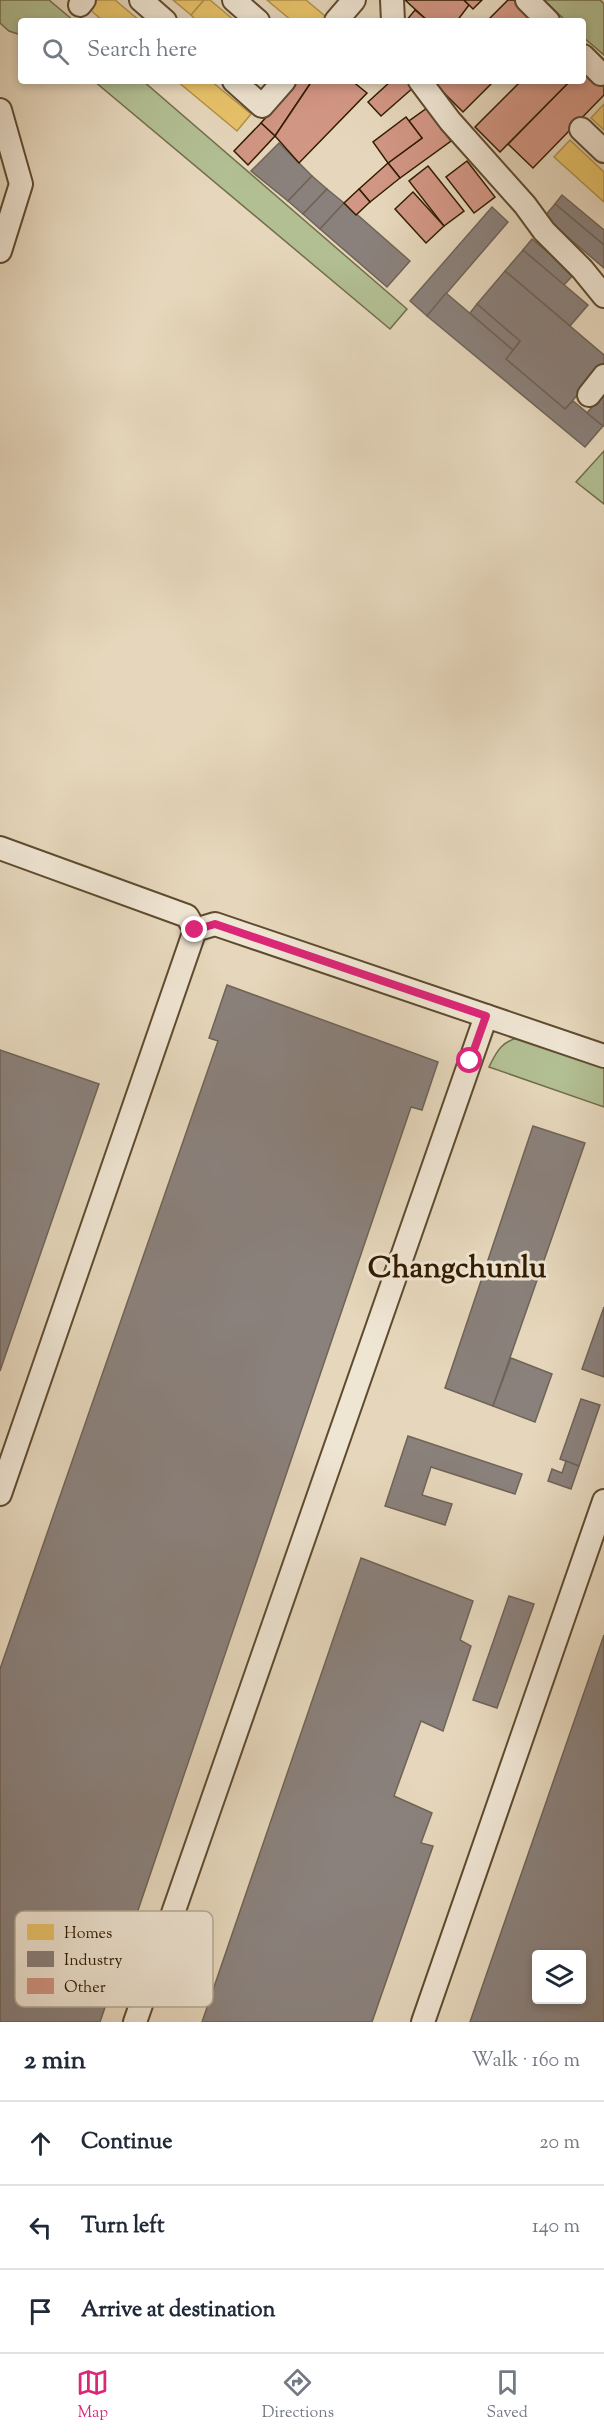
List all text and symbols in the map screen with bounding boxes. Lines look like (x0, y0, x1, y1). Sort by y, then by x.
search box (18, 18, 586, 84)
icon: search (39, 35, 72, 68)
text: Search here (87, 35, 197, 67)
route end (181, 916, 207, 942)
route start (456, 1047, 482, 1073)
district label: Changchunlu (368, 1248, 547, 1291)
legend (15, 1911, 213, 2007)
text: Homes (64, 1923, 112, 1946)
text: Industry (64, 1950, 122, 1973)
map controls (532, 1950, 586, 2004)
button: layers (532, 1950, 586, 2004)
text: Other (64, 1977, 106, 2000)
text: 2 min (24, 2043, 86, 2080)
text: Walk · 160 m (471, 2047, 580, 2076)
icon: ahead (24, 2127, 57, 2160)
text: Continue (81, 2127, 172, 2159)
text: 20 m (539, 2129, 580, 2158)
icon: left (24, 2211, 57, 2244)
text: Turn left (81, 2211, 164, 2243)
text: 140 m (532, 2213, 580, 2242)
icon: arrive (24, 2295, 57, 2328)
text: Arrive at destination (81, 2295, 276, 2327)
tab: Map (76, 2366, 109, 2425)
tab: Directions (262, 2366, 334, 2425)
tab: Saved (487, 2366, 528, 2425)

